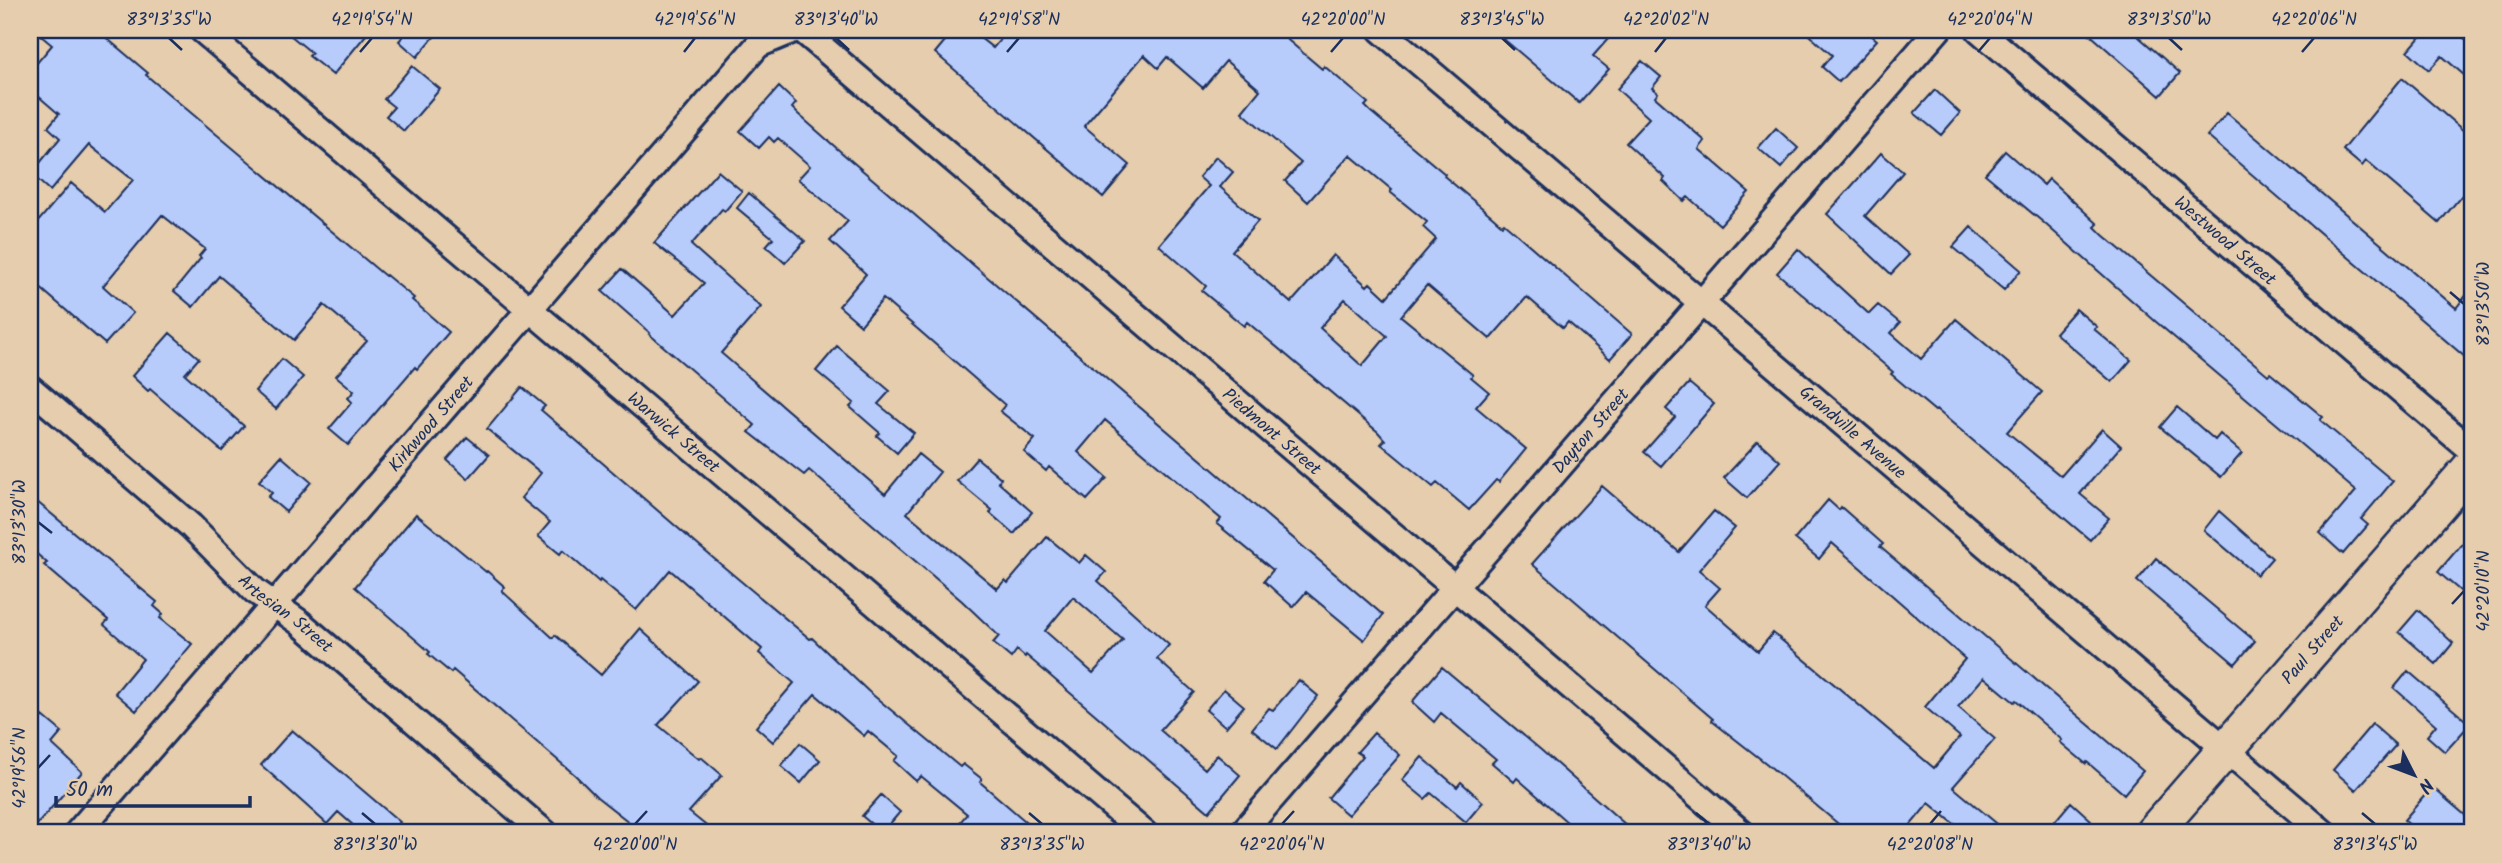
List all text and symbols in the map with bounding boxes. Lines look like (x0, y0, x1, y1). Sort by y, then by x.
text: 83°13'35"W (126, 6, 212, 35)
text: 42°19'54"N (331, 6, 413, 35)
text: 42°19'56"N (654, 6, 736, 35)
text: 83°13'40"W (794, 6, 878, 35)
text: 42°19'58"N (978, 6, 1060, 35)
text: 42°20'00"N (1301, 6, 1385, 35)
text: 83°13'45"W (1459, 6, 1545, 35)
text: 42°20'02"N (1623, 6, 1709, 35)
text: 42°20'04"N (1947, 6, 2033, 35)
text: 83°13'50"W (2127, 6, 2211, 35)
text: 42°20'06"N (2271, 6, 2357, 35)
street label: Westwood Street (2167, 189, 2283, 295)
text: 83°13'50"W (2470, 262, 2499, 346)
street label: Kirkwood Street (382, 369, 483, 479)
street label: Grandville Avenue (1792, 379, 1912, 487)
street label: Piedmont Street (1215, 382, 1328, 484)
street label: Dayton Street (1546, 382, 1638, 482)
street label: Warwick Street (620, 385, 727, 482)
text: 83°13'30"W (6, 479, 35, 565)
text: 42°20'10"N (2470, 550, 2499, 632)
street label: Artesian Street (230, 568, 340, 662)
street label: Paul Street (2275, 609, 2353, 692)
text: 42°19'56"N (6, 727, 35, 809)
north arrow (2380, 740, 2450, 810)
scale bar (56, 765, 250, 809)
text: N (2410, 771, 2440, 800)
text: 50 m (66, 774, 113, 807)
text: 83°13'30"W (332, 831, 418, 860)
text: 42°20'00"N (593, 831, 677, 860)
text: 83°13'35"W (999, 831, 1085, 860)
text: 42°20'04"N (1239, 831, 1325, 860)
text: 83°13'40"W (1667, 831, 1751, 860)
text: 42°20'08"N (1887, 831, 1973, 860)
text: 83°13'45"W (2332, 831, 2418, 860)

